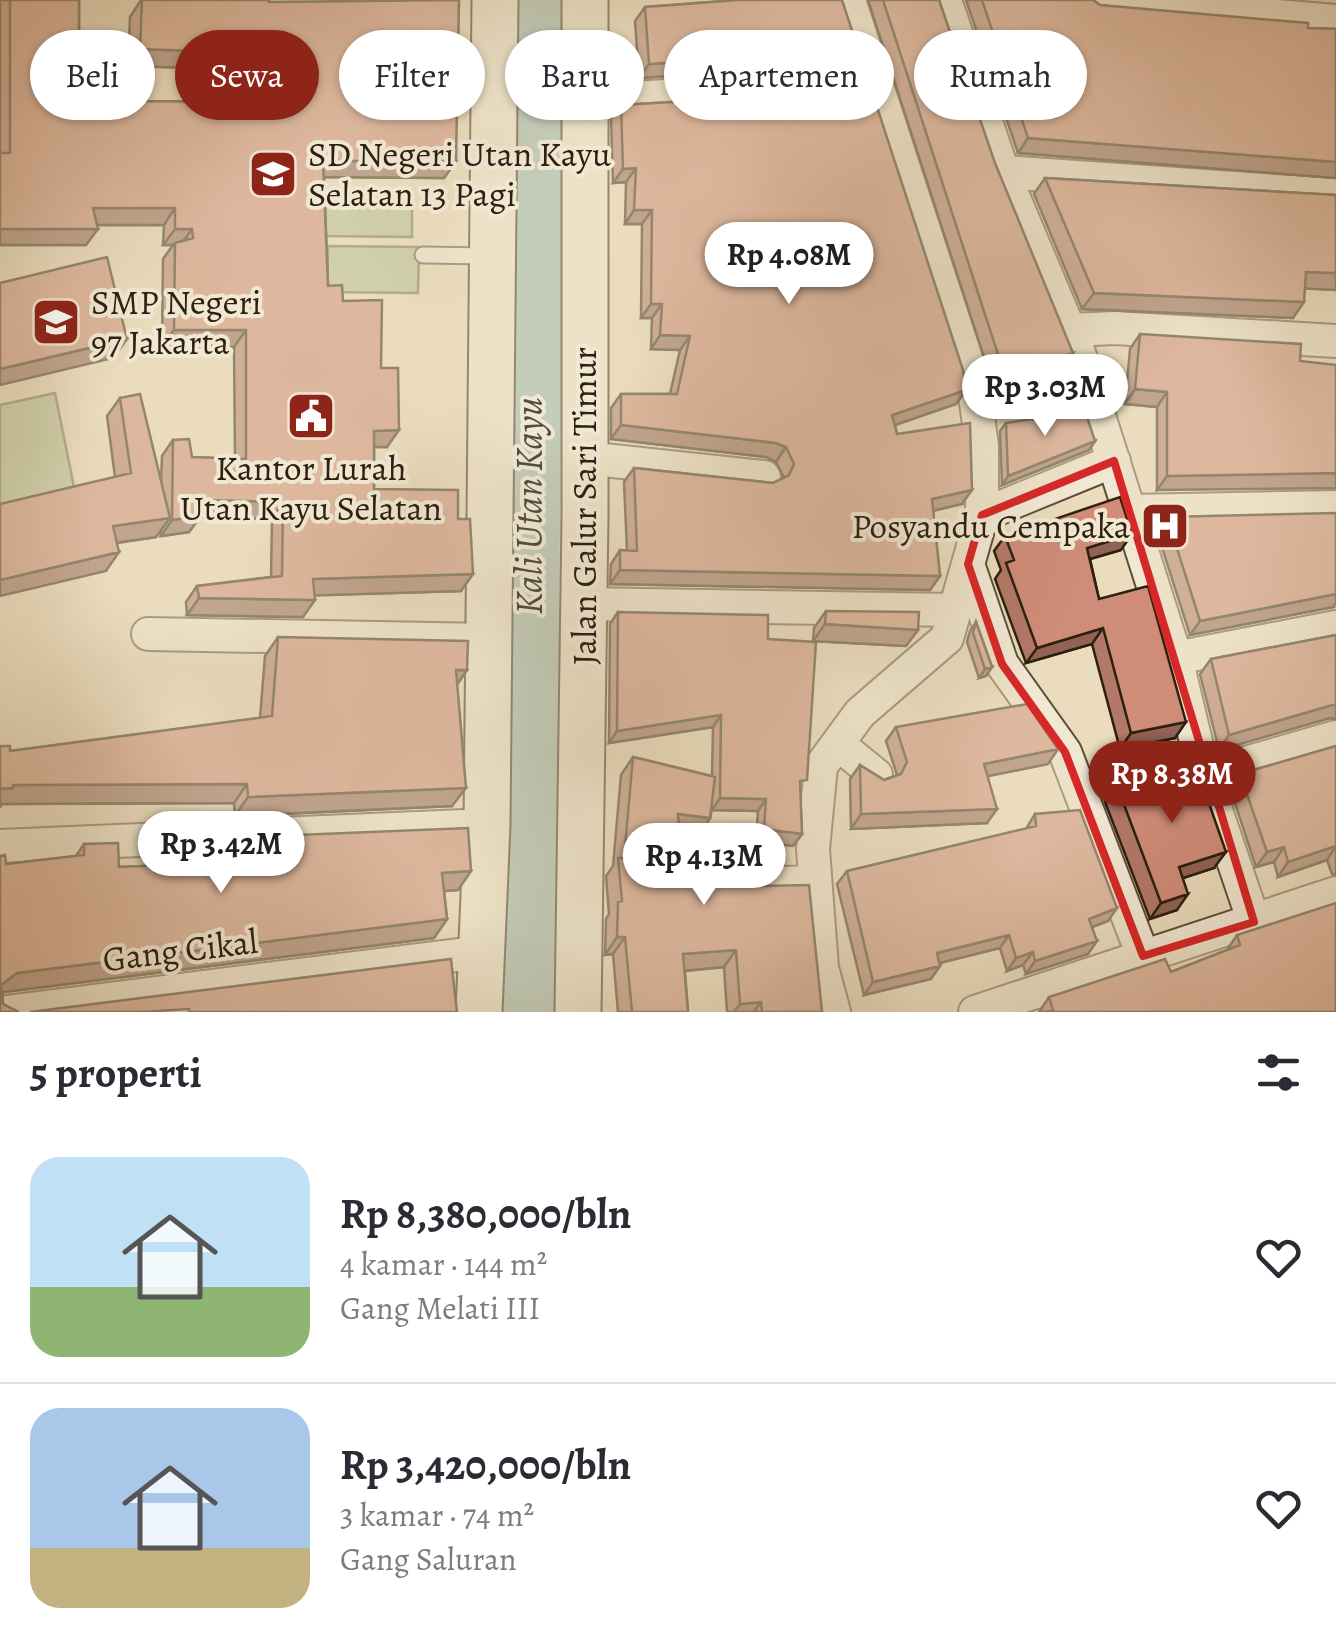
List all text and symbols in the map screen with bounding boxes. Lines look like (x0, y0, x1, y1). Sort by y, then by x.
chip: Beli (30, 30, 155, 120)
chip: Sewa (175, 30, 319, 120)
chip: Filter (339, 30, 485, 120)
chip: Baru (505, 30, 644, 120)
chip: Apartemen (664, 30, 894, 120)
chip: Rumah (914, 30, 1087, 120)
place label: SD Negeri Utan Kayu Selatan 13 Pagi (308, 130, 611, 218)
school or university icon: SD Negeri Utan Kayu Selatan 13 Pagi (247, 148, 299, 200)
pin: Rp 4.08M (686, 222, 892, 307)
text: Rp 4.08M (727, 232, 851, 276)
place label: SMP Negeri 97 Jakarta (91, 278, 262, 366)
school or university icon: SMP Negeri 97 Jakarta (30, 296, 82, 348)
street label: Jalan Galur Sari Timur (560, 347, 608, 665)
pin: Rp 3.03M (942, 354, 1148, 439)
text: Rp 3.03M (984, 364, 1106, 408)
public building icon: Kantor Lurah Utan Kayu Selatan (285, 390, 337, 442)
water label: Kali Utan Kayu (503, 397, 555, 615)
place label: Kantor Lurah Utan Kayu Selatan (180, 444, 442, 532)
hospital icon: Posyandu Cempaka (1139, 500, 1191, 552)
place label: Posyandu Cempaka (852, 502, 1131, 550)
pin: Rp 8.38M (1069, 741, 1275, 826)
text: Rp 8.38M (1111, 751, 1233, 795)
pin: Rp 3.42M (118, 811, 324, 896)
text: Rp 3.42M (160, 821, 282, 865)
pin: Rp 4.13M (601, 823, 807, 908)
text: Rp 4.13M (645, 833, 763, 877)
street label: Gang Cikal (100, 917, 260, 983)
text: 5 properti (30, 1044, 202, 1101)
icon: filters (1251, 1045, 1306, 1100)
text: Rp 8,380,000/bln (340, 1185, 631, 1242)
icon: home (110, 1197, 230, 1317)
icon: heart (1251, 1230, 1306, 1285)
text: 4 kamar · 144 m² (340, 1242, 547, 1286)
text: Gang Melati III (340, 1286, 540, 1330)
text: Rp 3,420,000/bln (340, 1436, 631, 1493)
icon: home (110, 1448, 230, 1568)
icon: heart (1251, 1481, 1306, 1536)
text: 3 kamar · 74 m² (340, 1493, 534, 1537)
text: Gang Saluran (340, 1537, 517, 1581)

